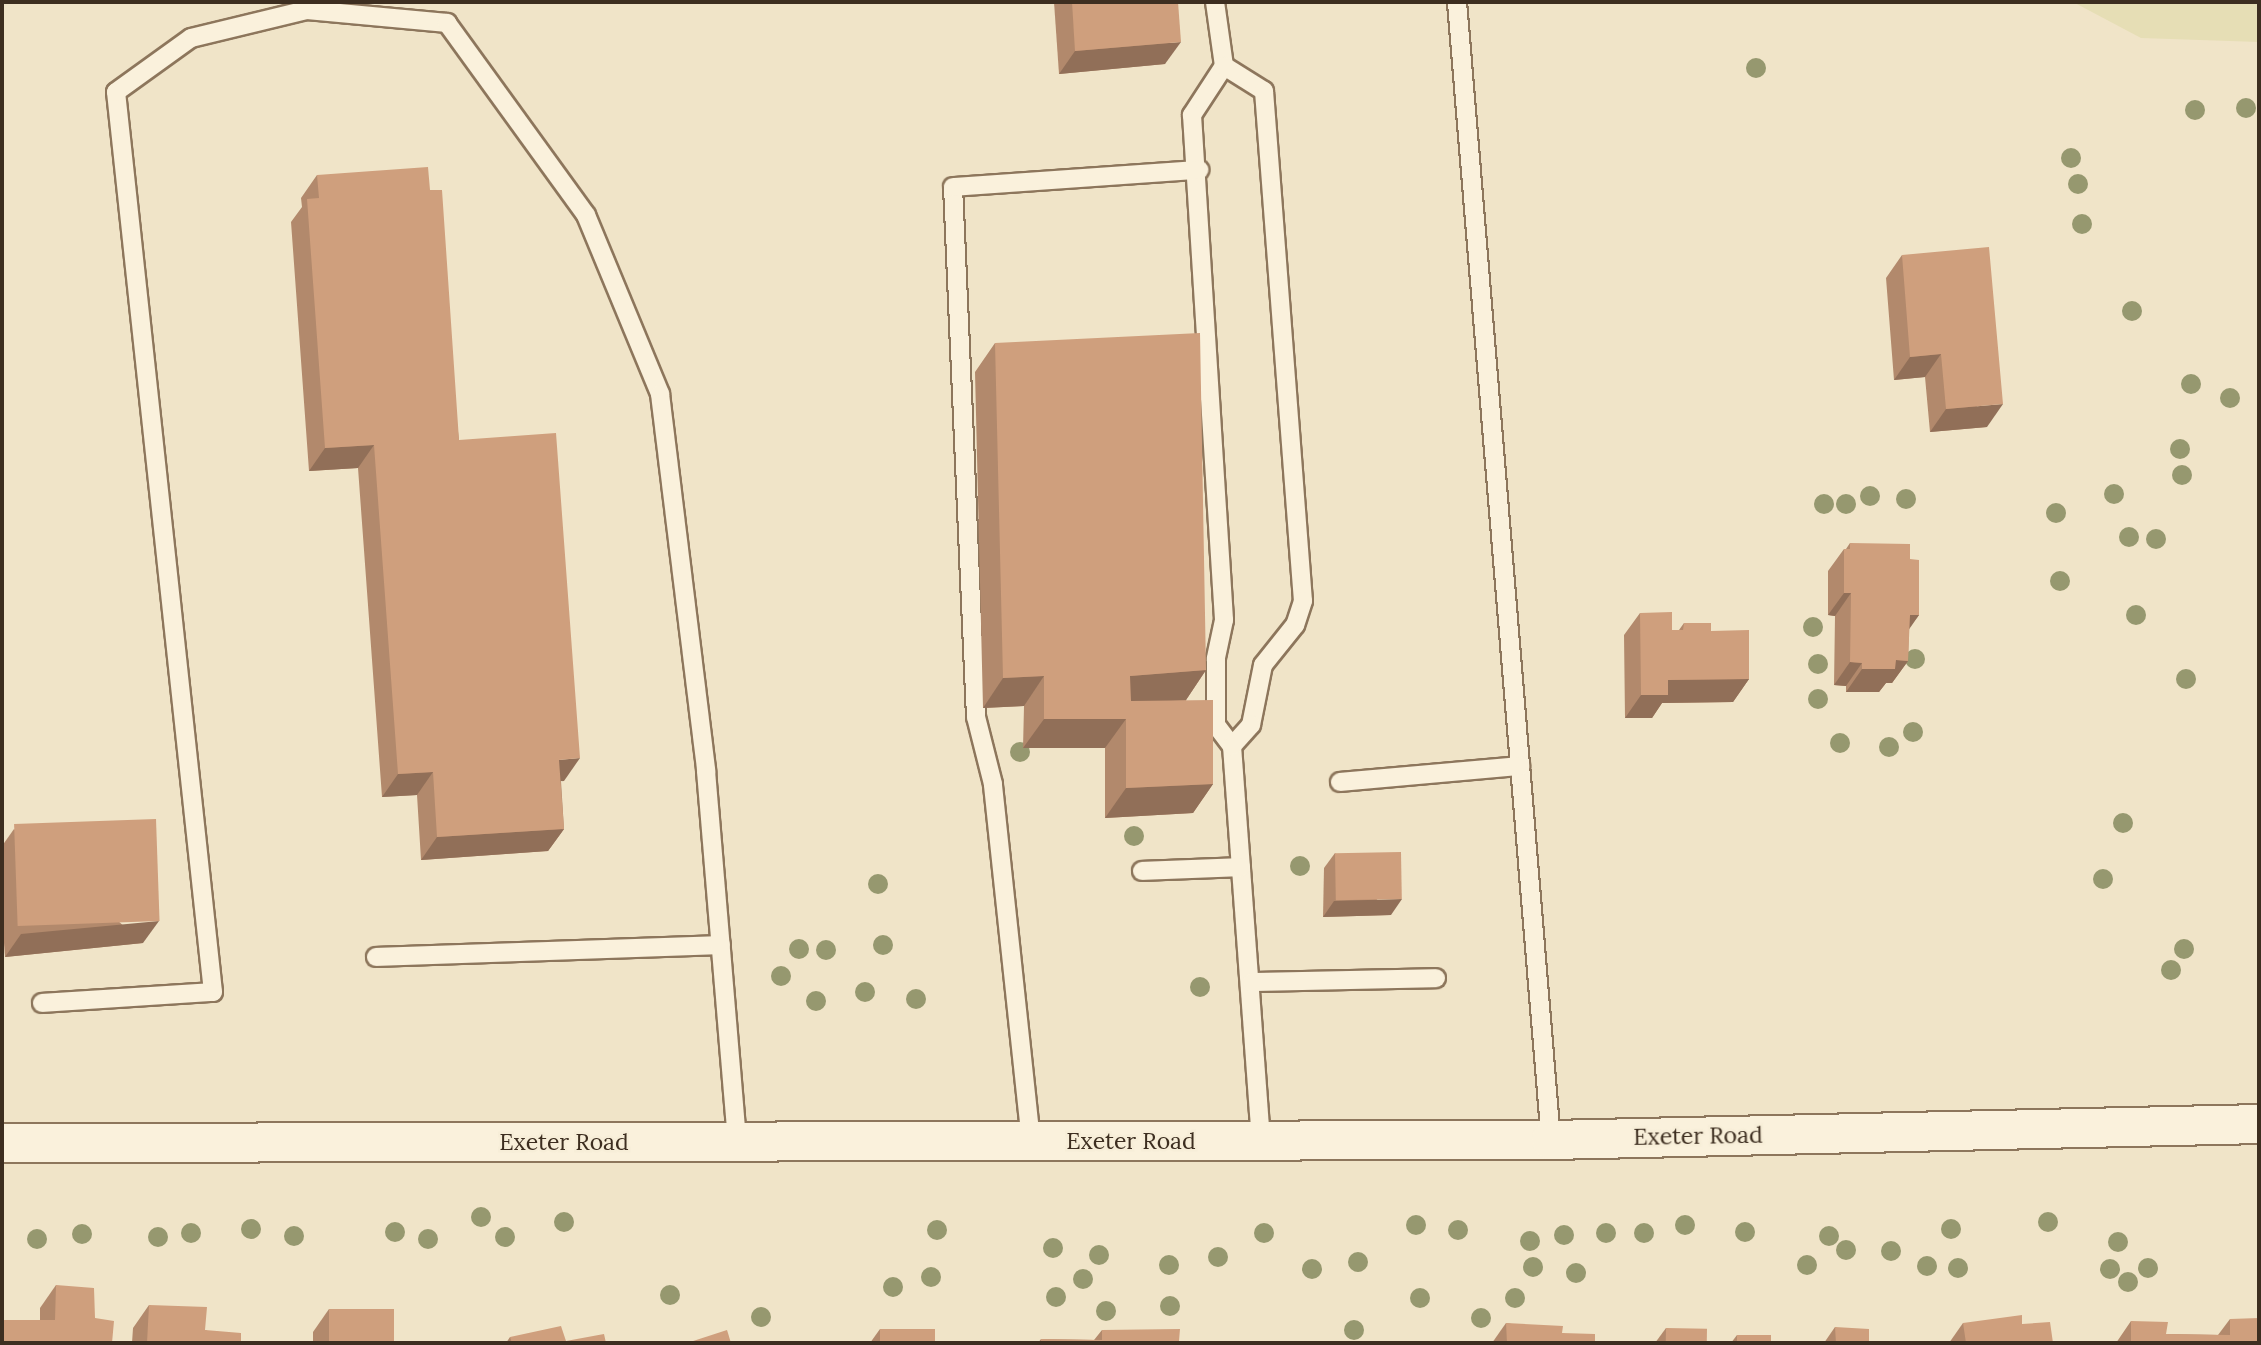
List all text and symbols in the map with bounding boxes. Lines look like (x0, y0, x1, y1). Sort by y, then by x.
street label: Exeter Road (1633, 1121, 1763, 1151)
street label: Exeter Road (1066, 1127, 1196, 1155)
street label: Exeter Road (499, 1128, 629, 1156)

